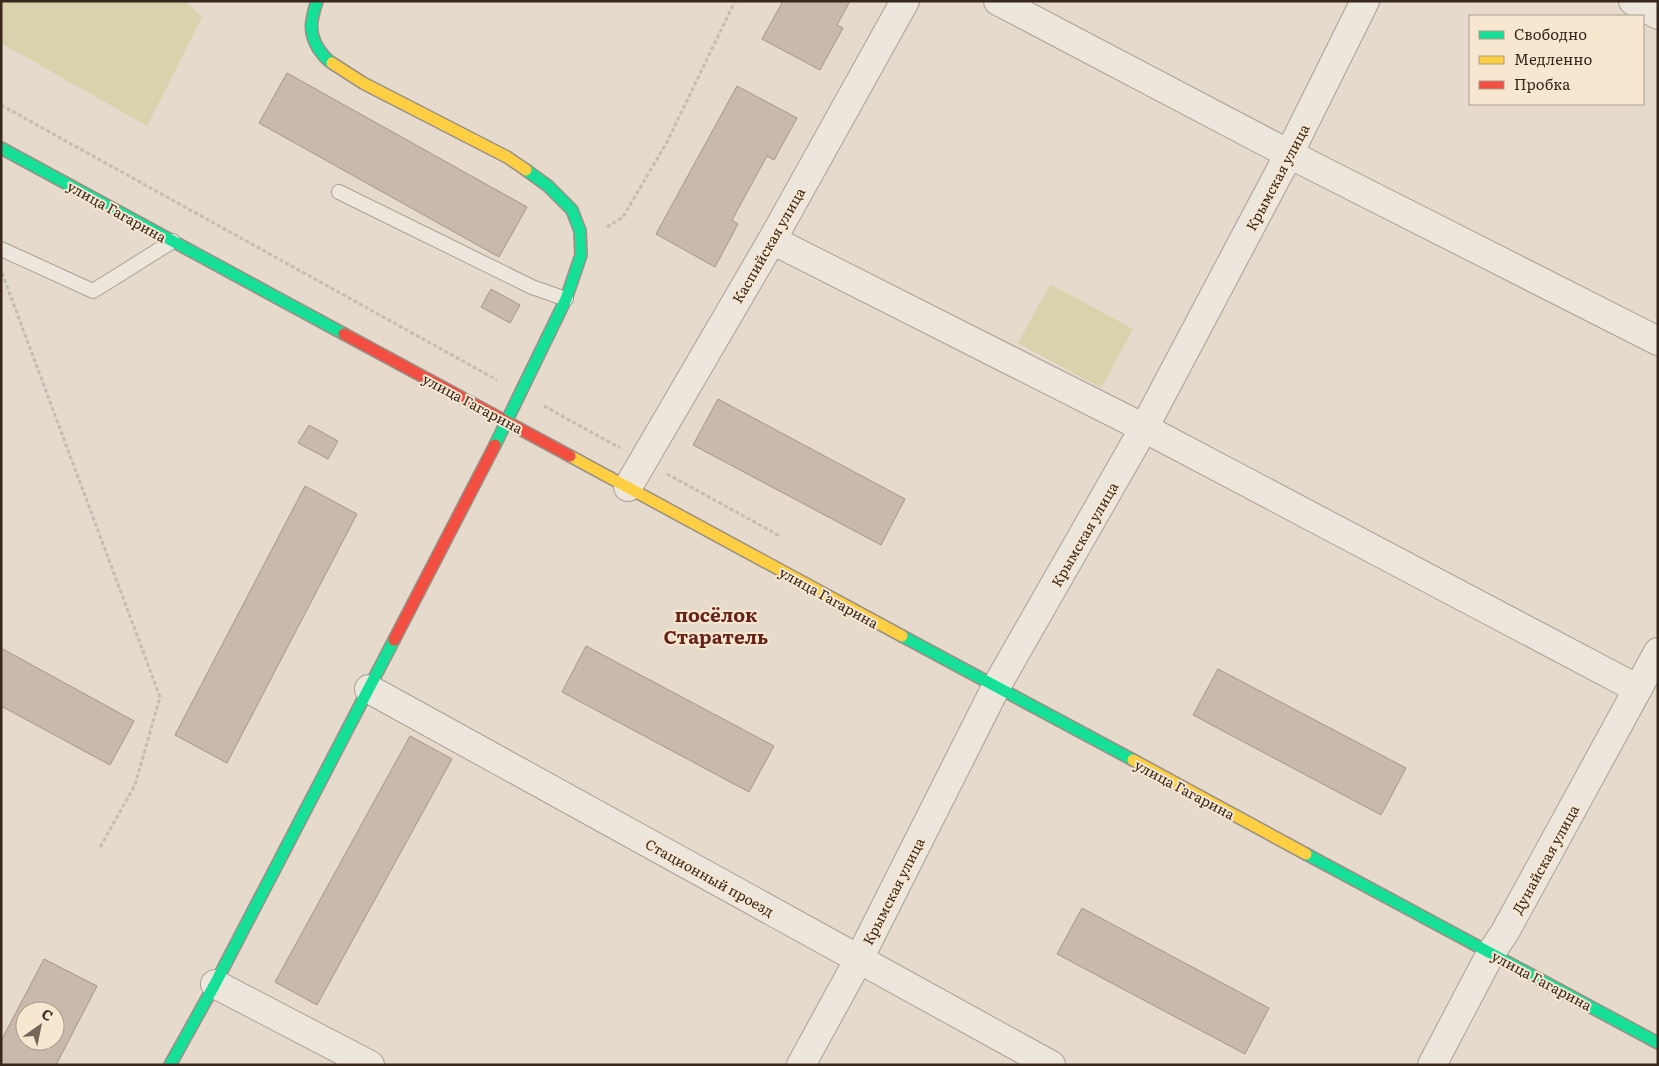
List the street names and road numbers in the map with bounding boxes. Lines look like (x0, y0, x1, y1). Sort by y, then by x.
street label: Крымская улица (1240, 120, 1314, 234)
street label: улица Гагарина (64, 175, 171, 247)
street label: Каспийская улица (727, 183, 809, 306)
street label: улица Гагарина (419, 368, 527, 438)
street label: Крымская улица (1046, 477, 1122, 590)
street label: улица Гагарина (776, 561, 883, 633)
street label: улица Гагарина (1131, 754, 1239, 824)
street label: Дунайская улица (1507, 801, 1583, 917)
street label: Стационный проезд (642, 833, 778, 921)
street label: Крымская улица (857, 833, 929, 948)
street label: улица Гагарина (1488, 945, 1596, 1015)

